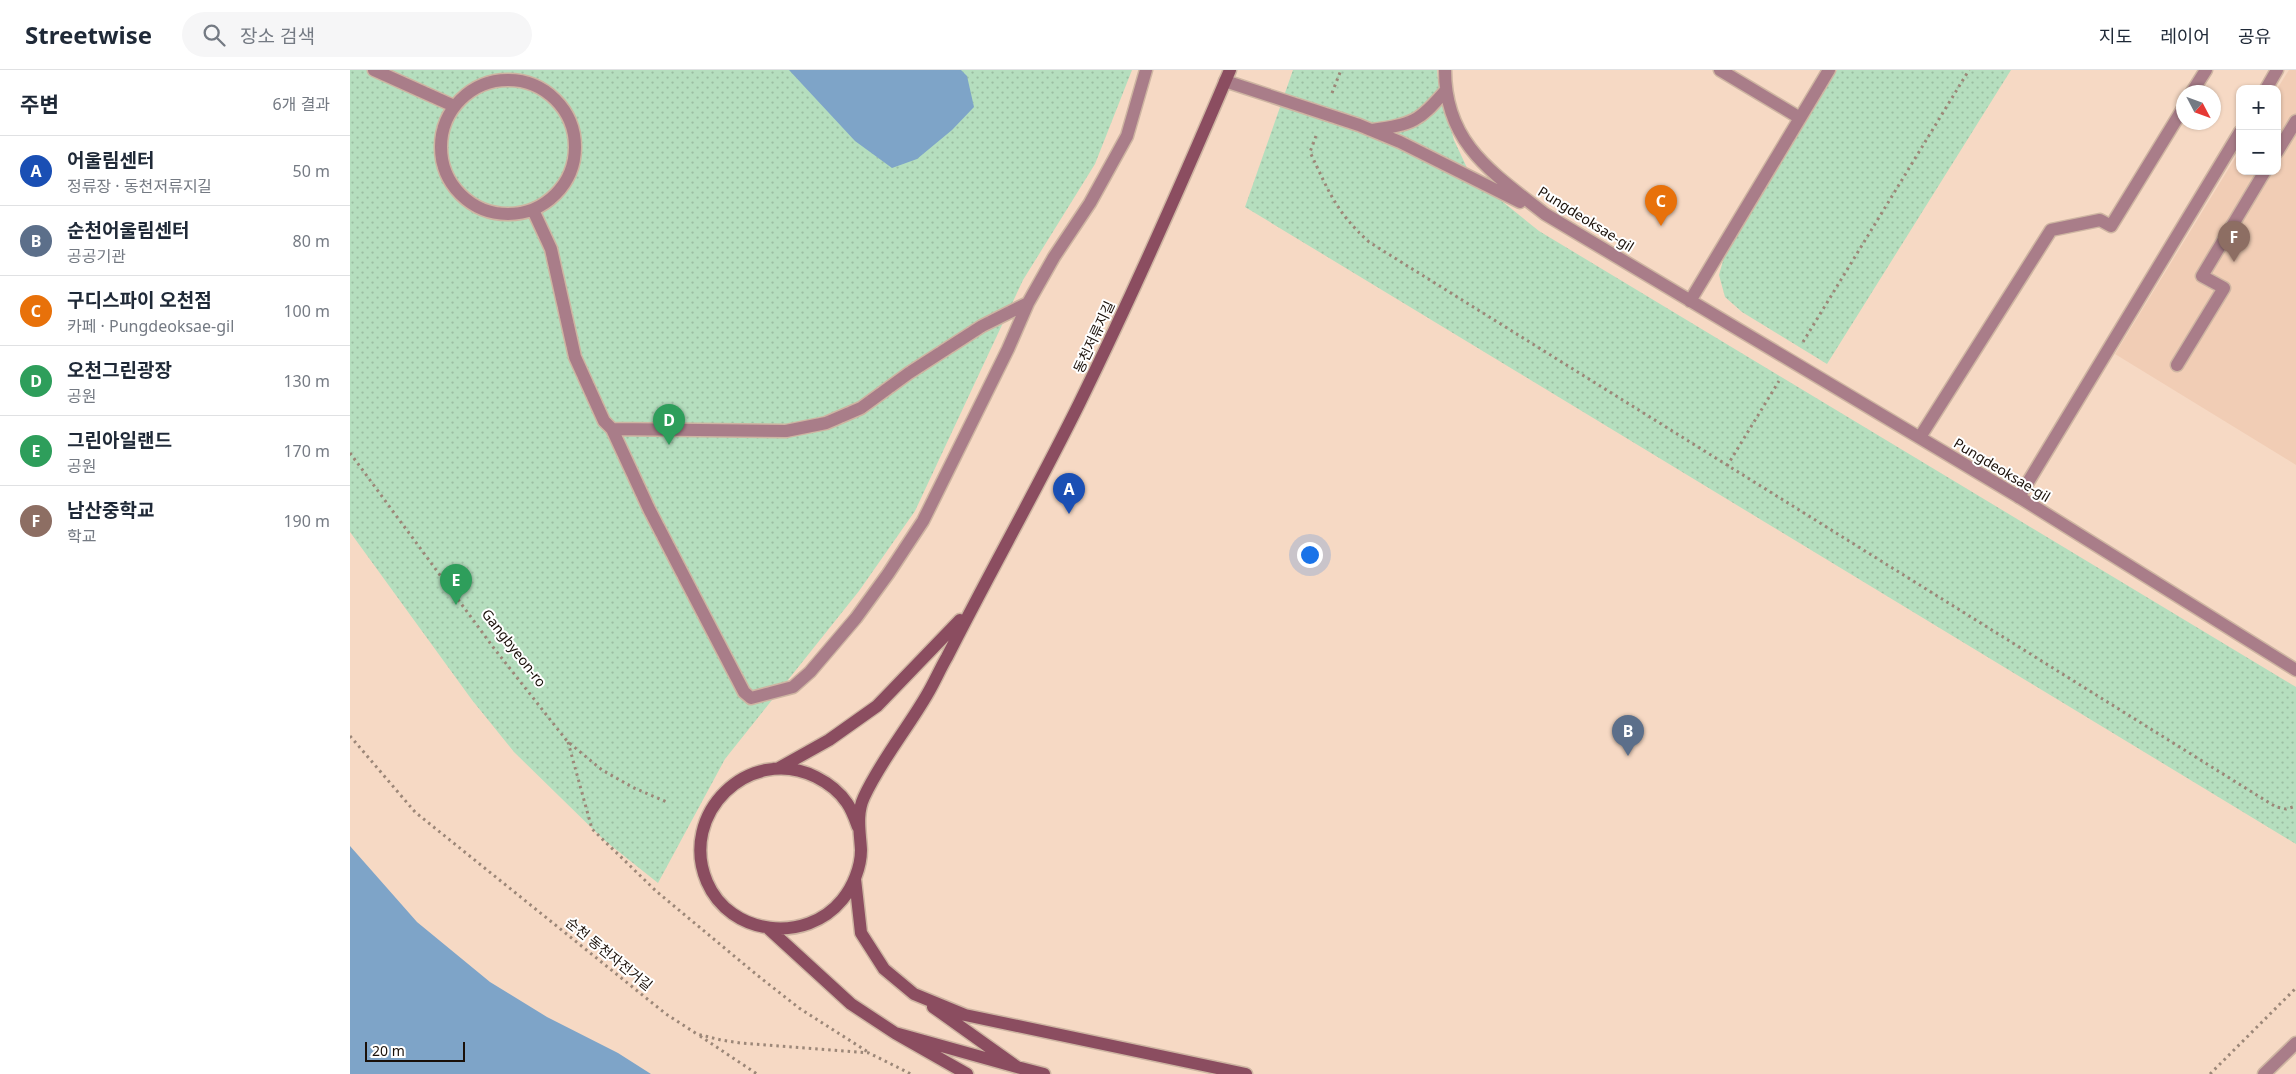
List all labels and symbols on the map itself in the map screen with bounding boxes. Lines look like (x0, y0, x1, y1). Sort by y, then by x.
north arrow (2176, 85, 2221, 130)
street label: Pungdeoksae-gil (1535, 181, 1638, 256)
pin: C (1645, 185, 1677, 226)
pin: F (2218, 221, 2250, 262)
street label: 동천저류지길 (1069, 298, 1118, 376)
pin: D (653, 404, 685, 445)
street label: Pungdeoksae-gil (1950, 433, 2054, 506)
pin: A (1053, 473, 1085, 514)
your location (1297, 542, 1323, 568)
pin: E (440, 564, 472, 605)
street label: Gangbyeon-ro (478, 605, 551, 691)
pin: B (1612, 715, 1644, 756)
street label: 순천 동천자전거길 (562, 913, 657, 995)
scale bar (365, 1039, 465, 1062)

